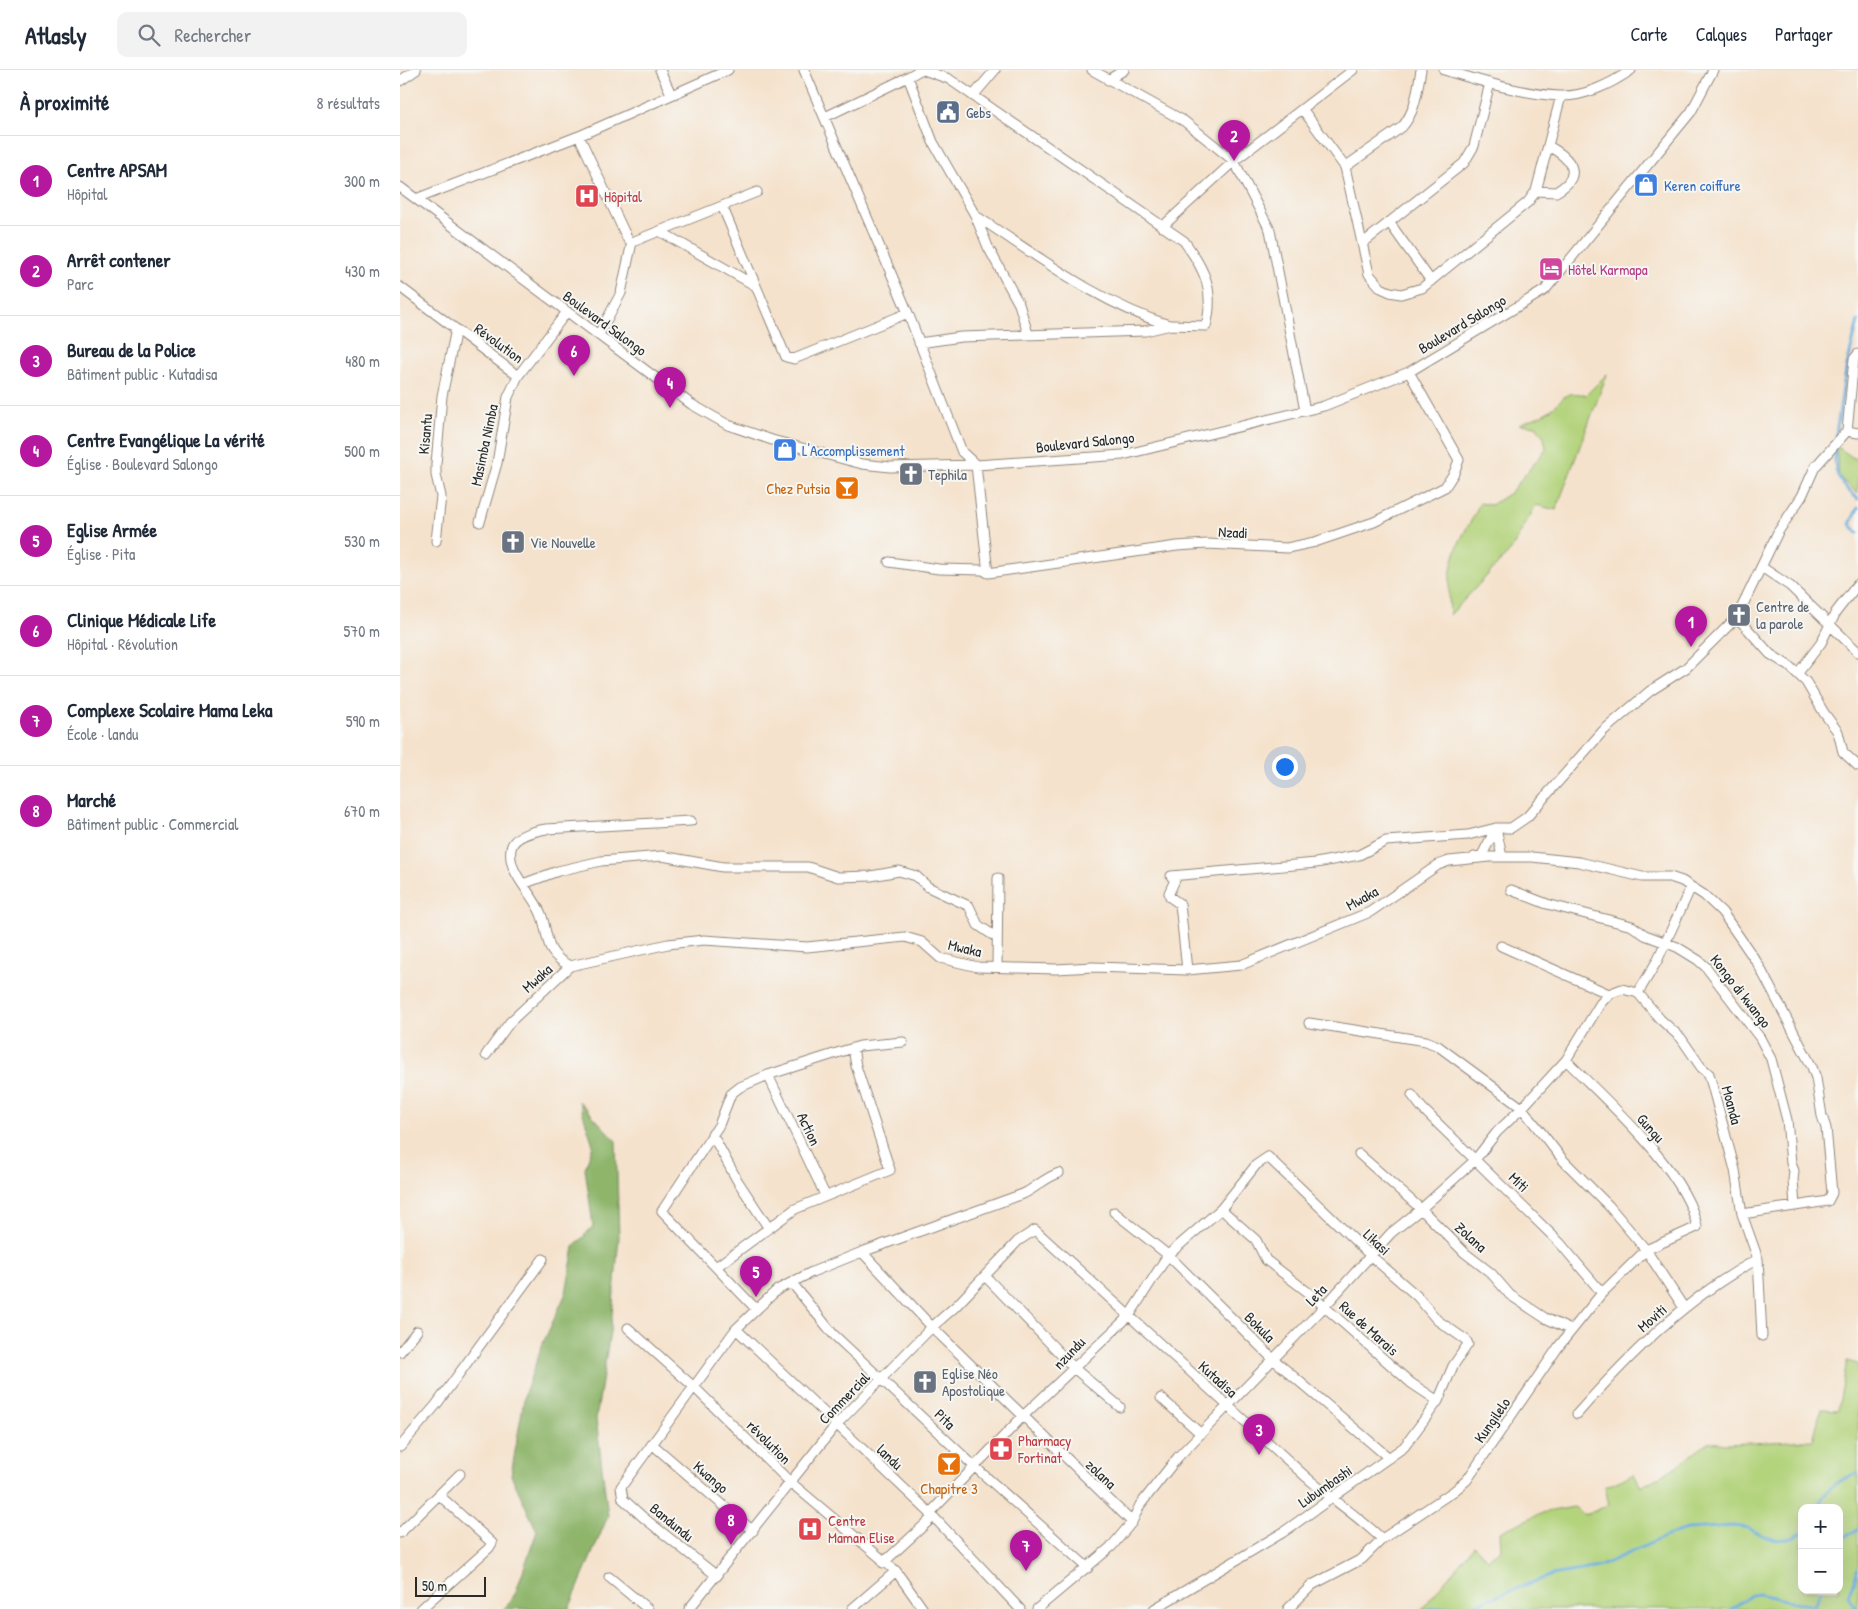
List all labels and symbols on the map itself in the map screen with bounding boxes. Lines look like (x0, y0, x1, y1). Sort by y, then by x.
public building icon: Gebs (935, 99, 961, 125)
place label: Gebs (966, 102, 991, 123)
pin: 2 (1218, 120, 1250, 161)
shop icon: Keren coiffure (1633, 172, 1659, 198)
place label: Keren coiffure (1664, 175, 1741, 196)
hospital icon: Hôpital (574, 183, 600, 209)
place label: Hôpital (604, 186, 642, 207)
hotel icon: Hôtel Karmapa (1538, 256, 1564, 282)
place label: Hôtel Karmapa (1568, 259, 1648, 280)
street label: Boulevard Salongo (559, 285, 651, 361)
street label: Boulevard Salongo (1414, 290, 1510, 358)
street label: Révolution (470, 318, 528, 368)
pin: 6 (558, 335, 590, 376)
pin: 4 (654, 367, 686, 408)
street label: Masimba Nimba (465, 402, 503, 488)
street label: Kisantu (413, 413, 437, 455)
street label: Boulevard Salongo (1035, 426, 1135, 458)
shop icon: L'Accomplissement (772, 437, 798, 463)
place label: L'Accomplissement (802, 440, 905, 461)
church icon: Tephila (898, 461, 924, 487)
place label: Tephila (928, 464, 967, 485)
bar icon: Chez Putsia (834, 475, 860, 501)
place label: Chez Putsia (766, 478, 830, 499)
street label: Nzadi (1218, 521, 1248, 543)
church icon: Vie Nouvelle (500, 529, 526, 555)
place label: Vie Nouvelle (530, 532, 596, 553)
place label: Centre de la parole (1756, 596, 1809, 634)
church icon: Centre de la parole (1726, 602, 1752, 628)
pin: 1 (1675, 606, 1707, 647)
your location (1272, 754, 1298, 780)
street label: Mwaka (1342, 881, 1382, 915)
street label: Mwaka (946, 934, 984, 962)
street label: Kongo di kwango (1706, 950, 1776, 1032)
street label: Mwaka (517, 959, 557, 997)
street label: Moanda (1717, 1083, 1747, 1127)
street label: Action (792, 1109, 826, 1149)
street label: Gungu (1632, 1109, 1670, 1147)
street label: Miti (1504, 1167, 1534, 1197)
street label: Zolana (1451, 1217, 1492, 1257)
street label: Likasi (1359, 1224, 1395, 1260)
pin: 5 (740, 1256, 772, 1297)
street label: Leta (1301, 1279, 1331, 1310)
street label: Rue de Marais (1335, 1296, 1403, 1360)
street label: Moviti (1633, 1299, 1671, 1337)
street label: Bokula (1240, 1307, 1280, 1347)
street label: nzundu (1048, 1332, 1090, 1374)
street label: Kutadisa (1194, 1356, 1242, 1402)
place label: Eglise Néo Apostolique (942, 1363, 1005, 1401)
street label: Commercial (814, 1367, 874, 1429)
church icon: Eglise Néo Apostolique (912, 1369, 938, 1395)
street label: Kungilelo (1469, 1393, 1515, 1447)
street label: Pita (930, 1404, 960, 1434)
pin: 3 (1243, 1414, 1275, 1455)
street label: révolution (742, 1415, 796, 1469)
place label: Pharmacy Fortinat (1017, 1430, 1071, 1468)
pharmacy icon: Pharmacy Fortinat (988, 1436, 1014, 1462)
street label: landu (872, 1440, 908, 1474)
bar icon: Chapitre 3 (936, 1451, 962, 1477)
street label: zolana (1081, 1454, 1121, 1494)
street label: Kwango (689, 1456, 733, 1498)
street label: Lubumbashi (1294, 1460, 1356, 1512)
place label: Chapitre 3 (920, 1478, 978, 1499)
street label: Bandundu (646, 1498, 698, 1546)
pin: 8 (715, 1504, 747, 1545)
place label: Centre Maman Elise (828, 1510, 895, 1548)
hospital icon: Centre Maman Elise (797, 1516, 823, 1542)
pin: 7 (1010, 1530, 1042, 1571)
scale bar (415, 1574, 486, 1597)

